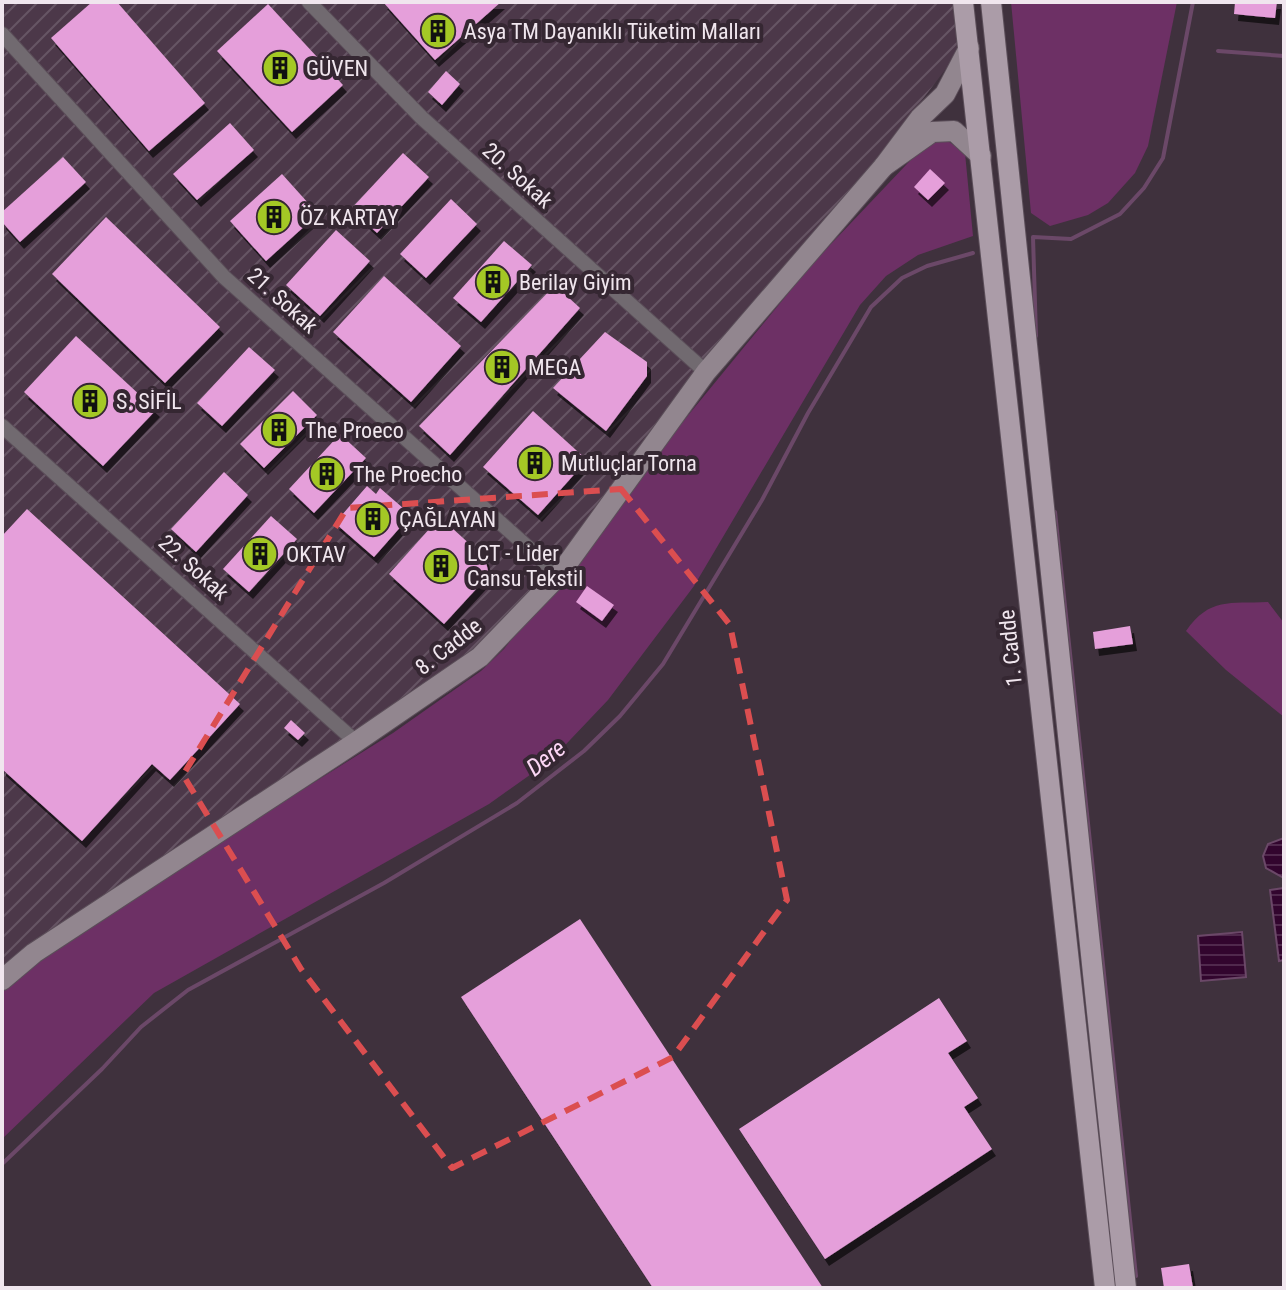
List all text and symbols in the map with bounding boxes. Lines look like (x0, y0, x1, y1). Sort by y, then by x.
building icon: Asya TM Dayanıklı Tüketim Malları (419, 12, 457, 50)
place label: Asya TM Dayanıklı Tüketim Malları (464, 19, 761, 44)
building icon: GÜVEN (261, 49, 299, 87)
place label: GÜVEN (306, 56, 368, 81)
street label: 20. Sokak (478, 138, 558, 213)
building icon: ÖZ KARTAY (255, 198, 293, 236)
place label: ÖZ KARTAY (300, 205, 399, 230)
street label: 21. Sokak (243, 263, 323, 338)
building icon: Berilay Giyim (474, 263, 512, 301)
place label: Berilay Giyim (519, 270, 632, 295)
building icon: MEGA (483, 348, 521, 386)
place label: MEGA (528, 355, 582, 380)
building icon: S. SİFİL (71, 382, 109, 420)
place label: S. SİFİL (116, 389, 182, 414)
building icon: The Proeco (260, 411, 298, 449)
place label: The Proeco (305, 418, 404, 443)
building icon: Mutluçlar Torna (516, 444, 554, 482)
place label: Mutluçlar Torna (561, 451, 697, 476)
building icon: The Proecho (308, 455, 346, 493)
place label: The Proecho (353, 462, 462, 487)
building icon: ÇAĞLAYAN (354, 500, 392, 538)
place label: ÇAĞLAYAN (399, 507, 496, 532)
street label: 22. Sokak (154, 530, 234, 605)
building icon: OKTAV (241, 535, 279, 573)
place label: LCT - Lider Cansu Tekstil (467, 541, 583, 591)
place label: OKTAV (286, 542, 346, 567)
building icon: LCT - Lider Cansu Tekstil (422, 547, 460, 585)
street label: 1. Cadde (994, 608, 1027, 687)
street label: 8. Cadde (410, 613, 486, 680)
water label: Dere (521, 734, 571, 782)

